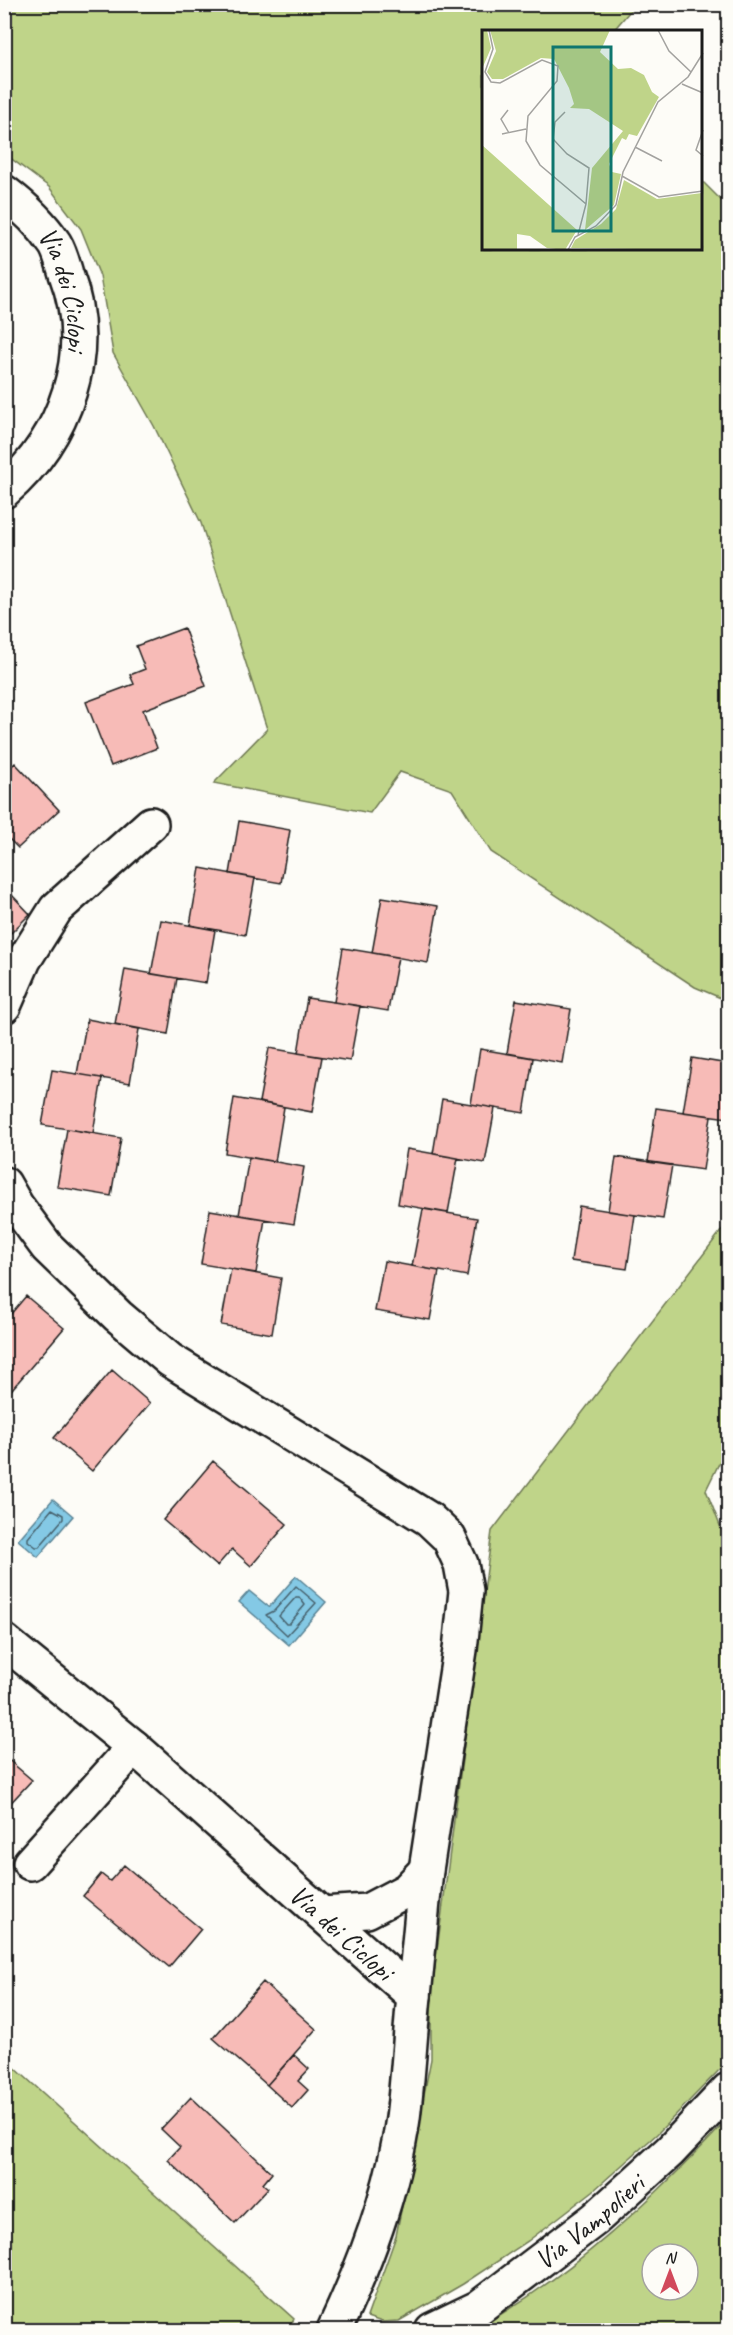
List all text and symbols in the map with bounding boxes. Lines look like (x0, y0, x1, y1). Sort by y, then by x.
inset map (482, 30, 703, 250)
street label: Via dei Ciclopi (31, 220, 95, 356)
street label: Via dei Ciclopi (283, 1876, 404, 1990)
street label: Via Vampolieri (527, 2163, 654, 2276)
north arrow (640, 2242, 700, 2302)
text: N (665, 2248, 678, 2268)

